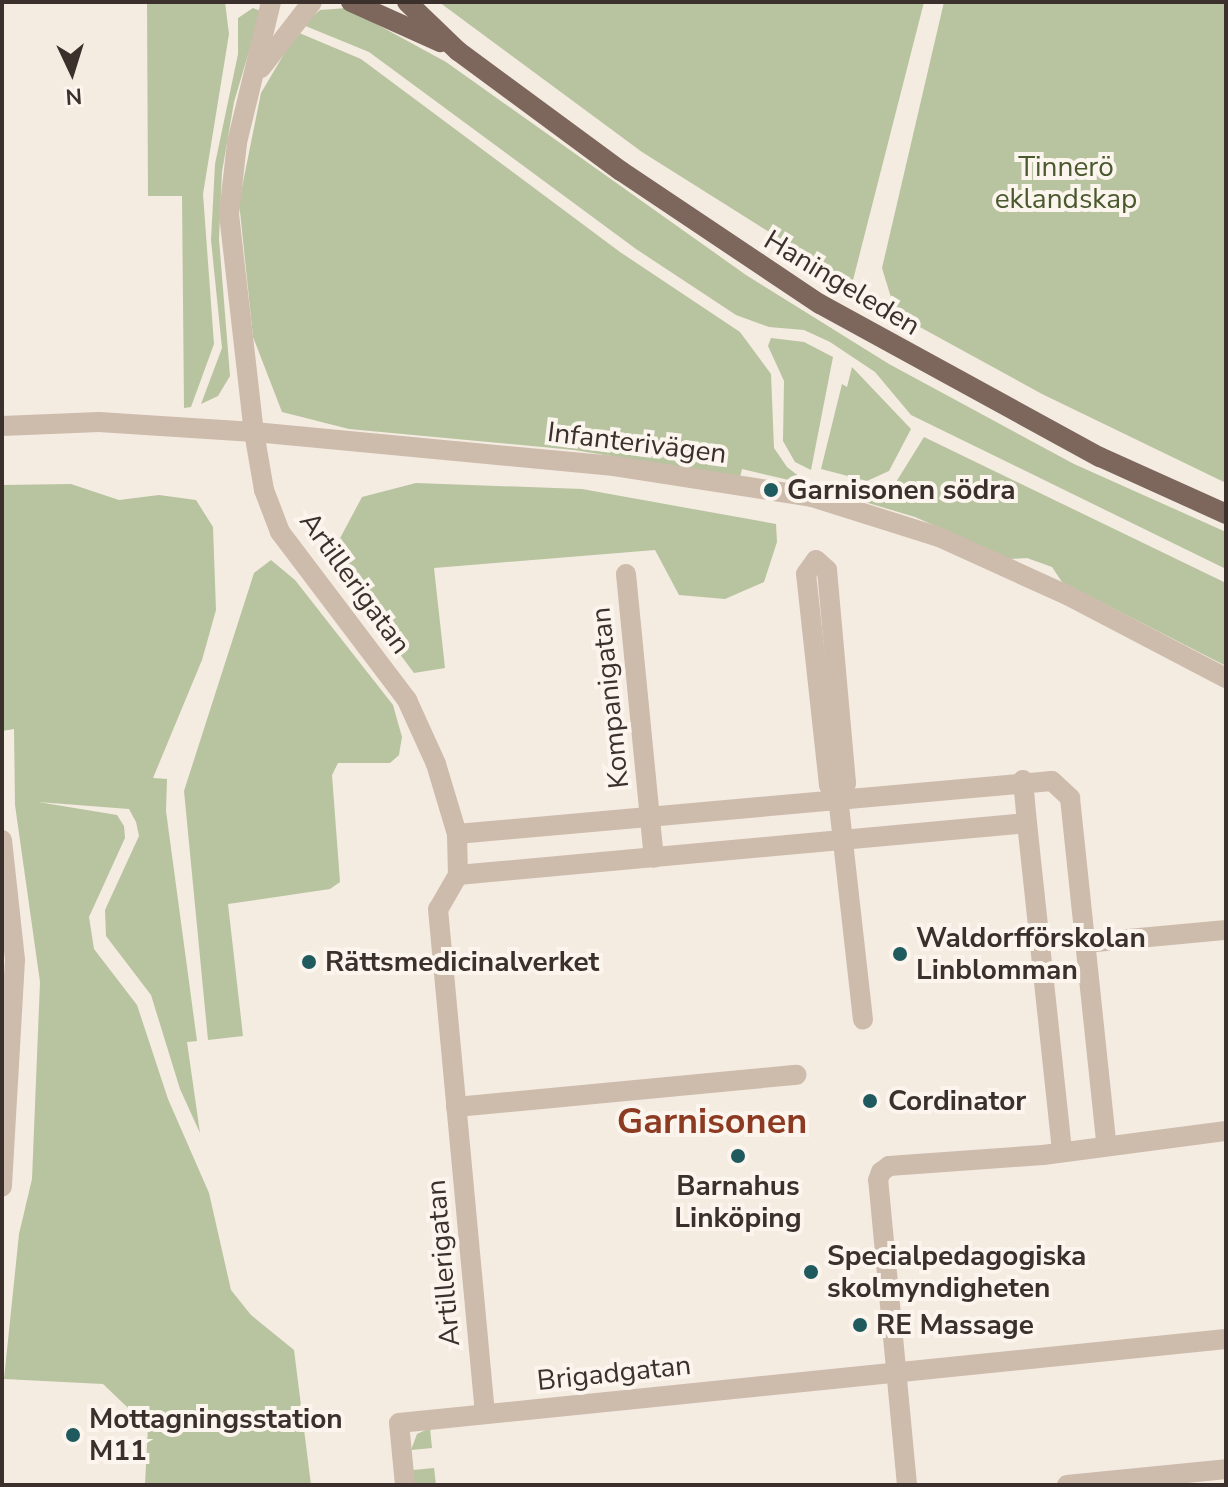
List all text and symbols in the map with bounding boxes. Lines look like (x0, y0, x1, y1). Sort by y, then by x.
north arrow (32, 32, 112, 112)
text: N (64, 80, 83, 111)
park label: Tinnerö eklandskap (995, 150, 1137, 216)
street label: Haningeleden (758, 223, 926, 343)
street label: Infanterivägen (545, 415, 729, 471)
place label: Garnisonen södra (787, 473, 1015, 507)
marker: Garnisonen södra (762, 481, 780, 499)
street label: Artillerigatan (292, 506, 418, 660)
street label: Kompanigatan (584, 606, 636, 790)
place label: Waldorfförskolan Linblomman (916, 921, 1146, 987)
place label: Rättsmedicinalverket (325, 945, 599, 979)
marker: Waldorfförskolan Linblomman (891, 945, 909, 963)
marker: Rättsmedicinalverket (300, 953, 318, 971)
place label: Cordinator (888, 1084, 1026, 1118)
marker: Cordinator (859, 1090, 881, 1112)
district label: Garnisonen (617, 1100, 807, 1144)
marker: Barnahus Linköping (729, 1147, 747, 1165)
place label: Barnahus Linköping (674, 1169, 802, 1235)
street label: Artillerigatan (419, 1178, 467, 1348)
place label: Specialpedagogiska skolmyndigheten (827, 1239, 1086, 1305)
marker: Specialpedagogiska skolmyndigheten (802, 1263, 820, 1281)
place label: RE Massage (876, 1308, 1034, 1342)
marker: RE Massage (851, 1316, 869, 1334)
street label: Brigadgatan (535, 1348, 693, 1398)
place label: Mottagningsstation M11 (89, 1402, 343, 1468)
marker: Mottagningsstation M11 (64, 1426, 82, 1444)

